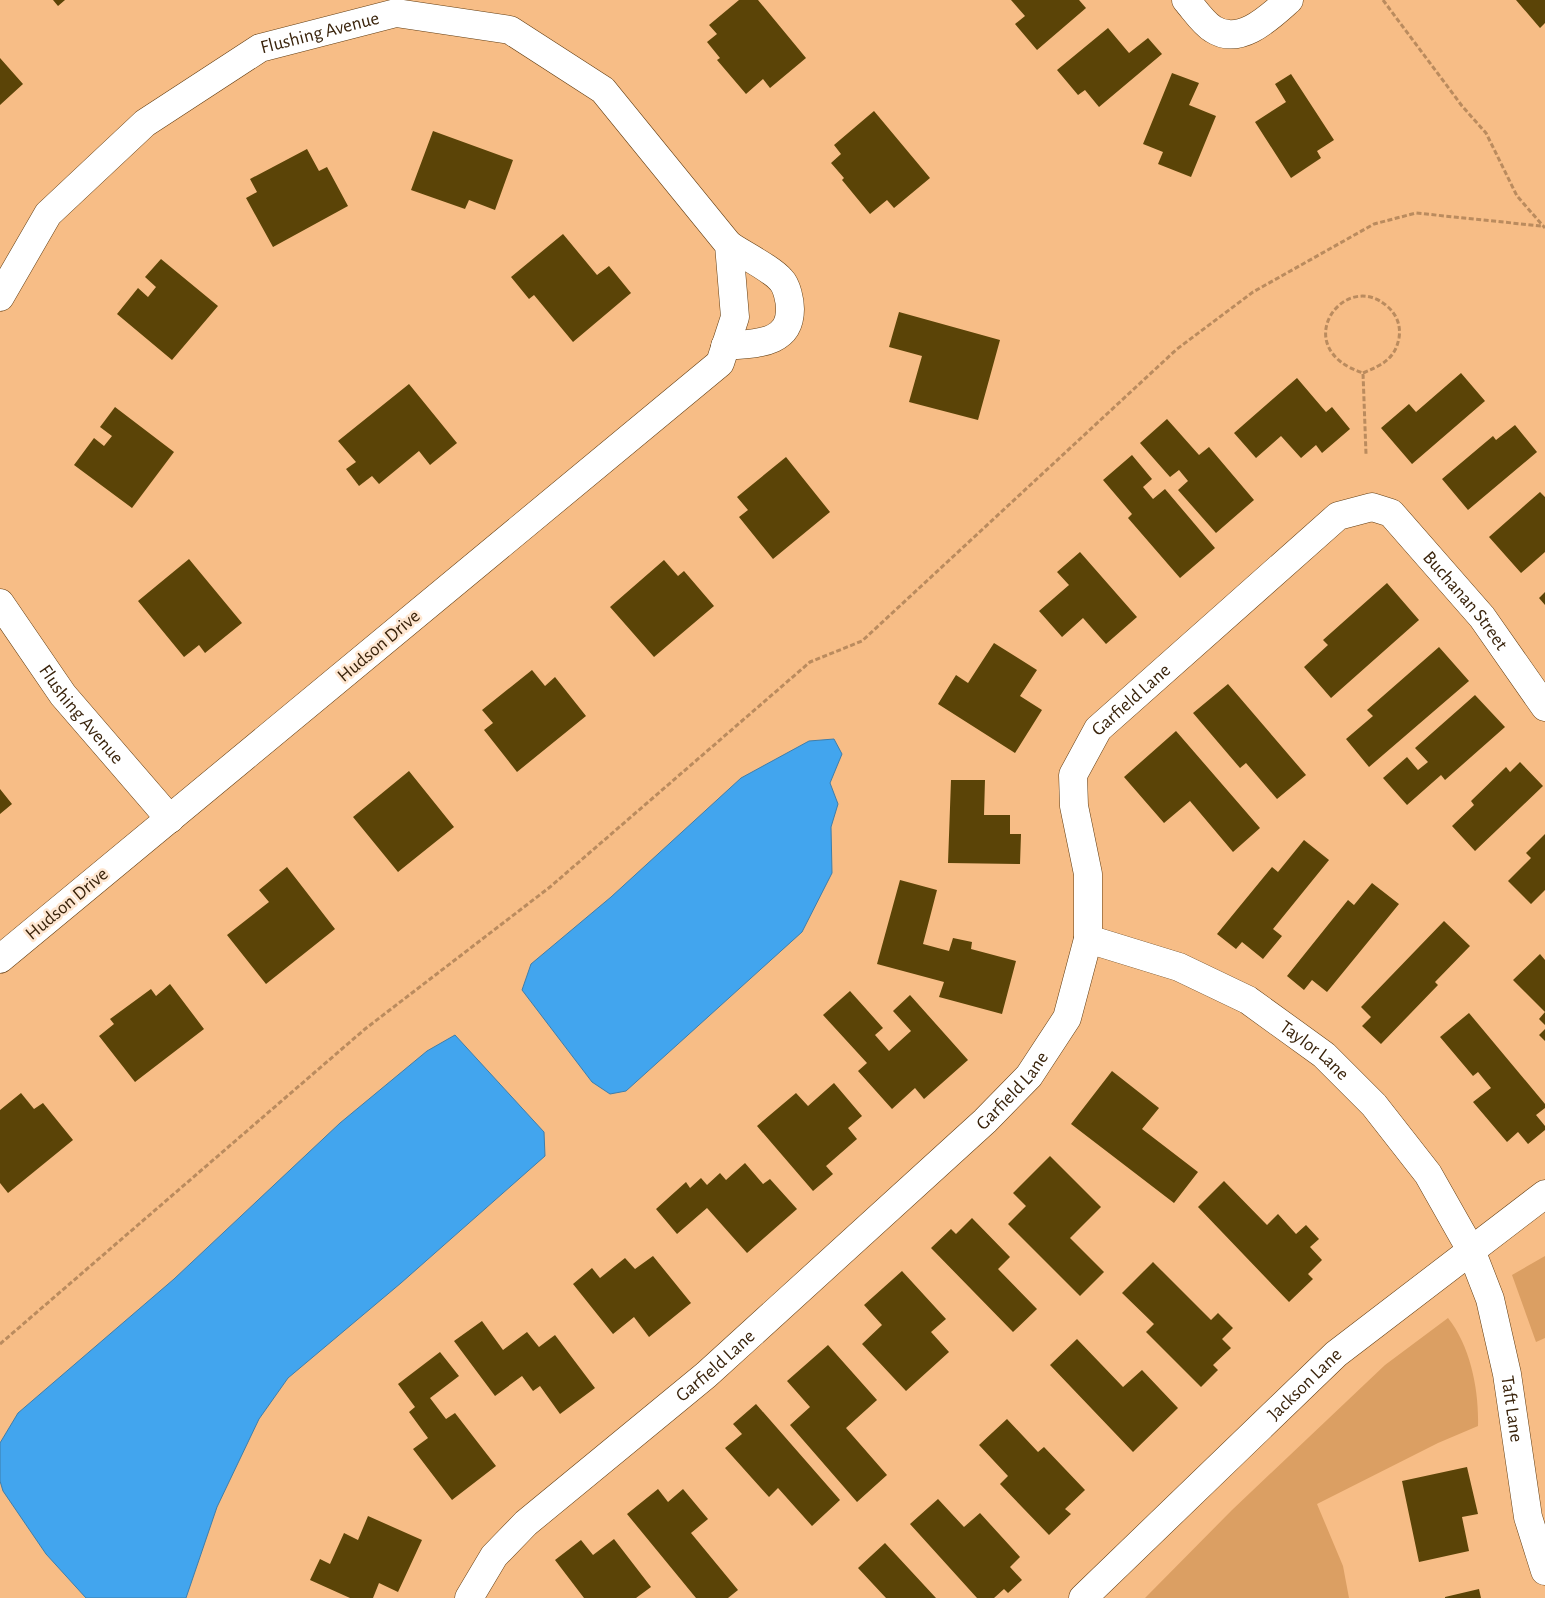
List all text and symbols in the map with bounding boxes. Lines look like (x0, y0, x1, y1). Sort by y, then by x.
street label: Flushing Avenue (259, 8, 381, 57)
street label: Buchanan Street (1419, 547, 1511, 653)
street label: Hudson Drive (334, 606, 424, 686)
street label: Garfield Lane (1088, 660, 1174, 739)
street label: Flushing Avenue (36, 661, 127, 767)
street label: Hudson Drive (22, 864, 112, 944)
street label: Taylor Lane (1276, 1017, 1353, 1084)
street label: Garfield Lane (973, 1048, 1052, 1134)
street label: Garfield Lane (672, 1326, 758, 1405)
street label: Jackson Lane (1264, 1345, 1345, 1424)
street label: Taft Lane (1498, 1375, 1526, 1443)

